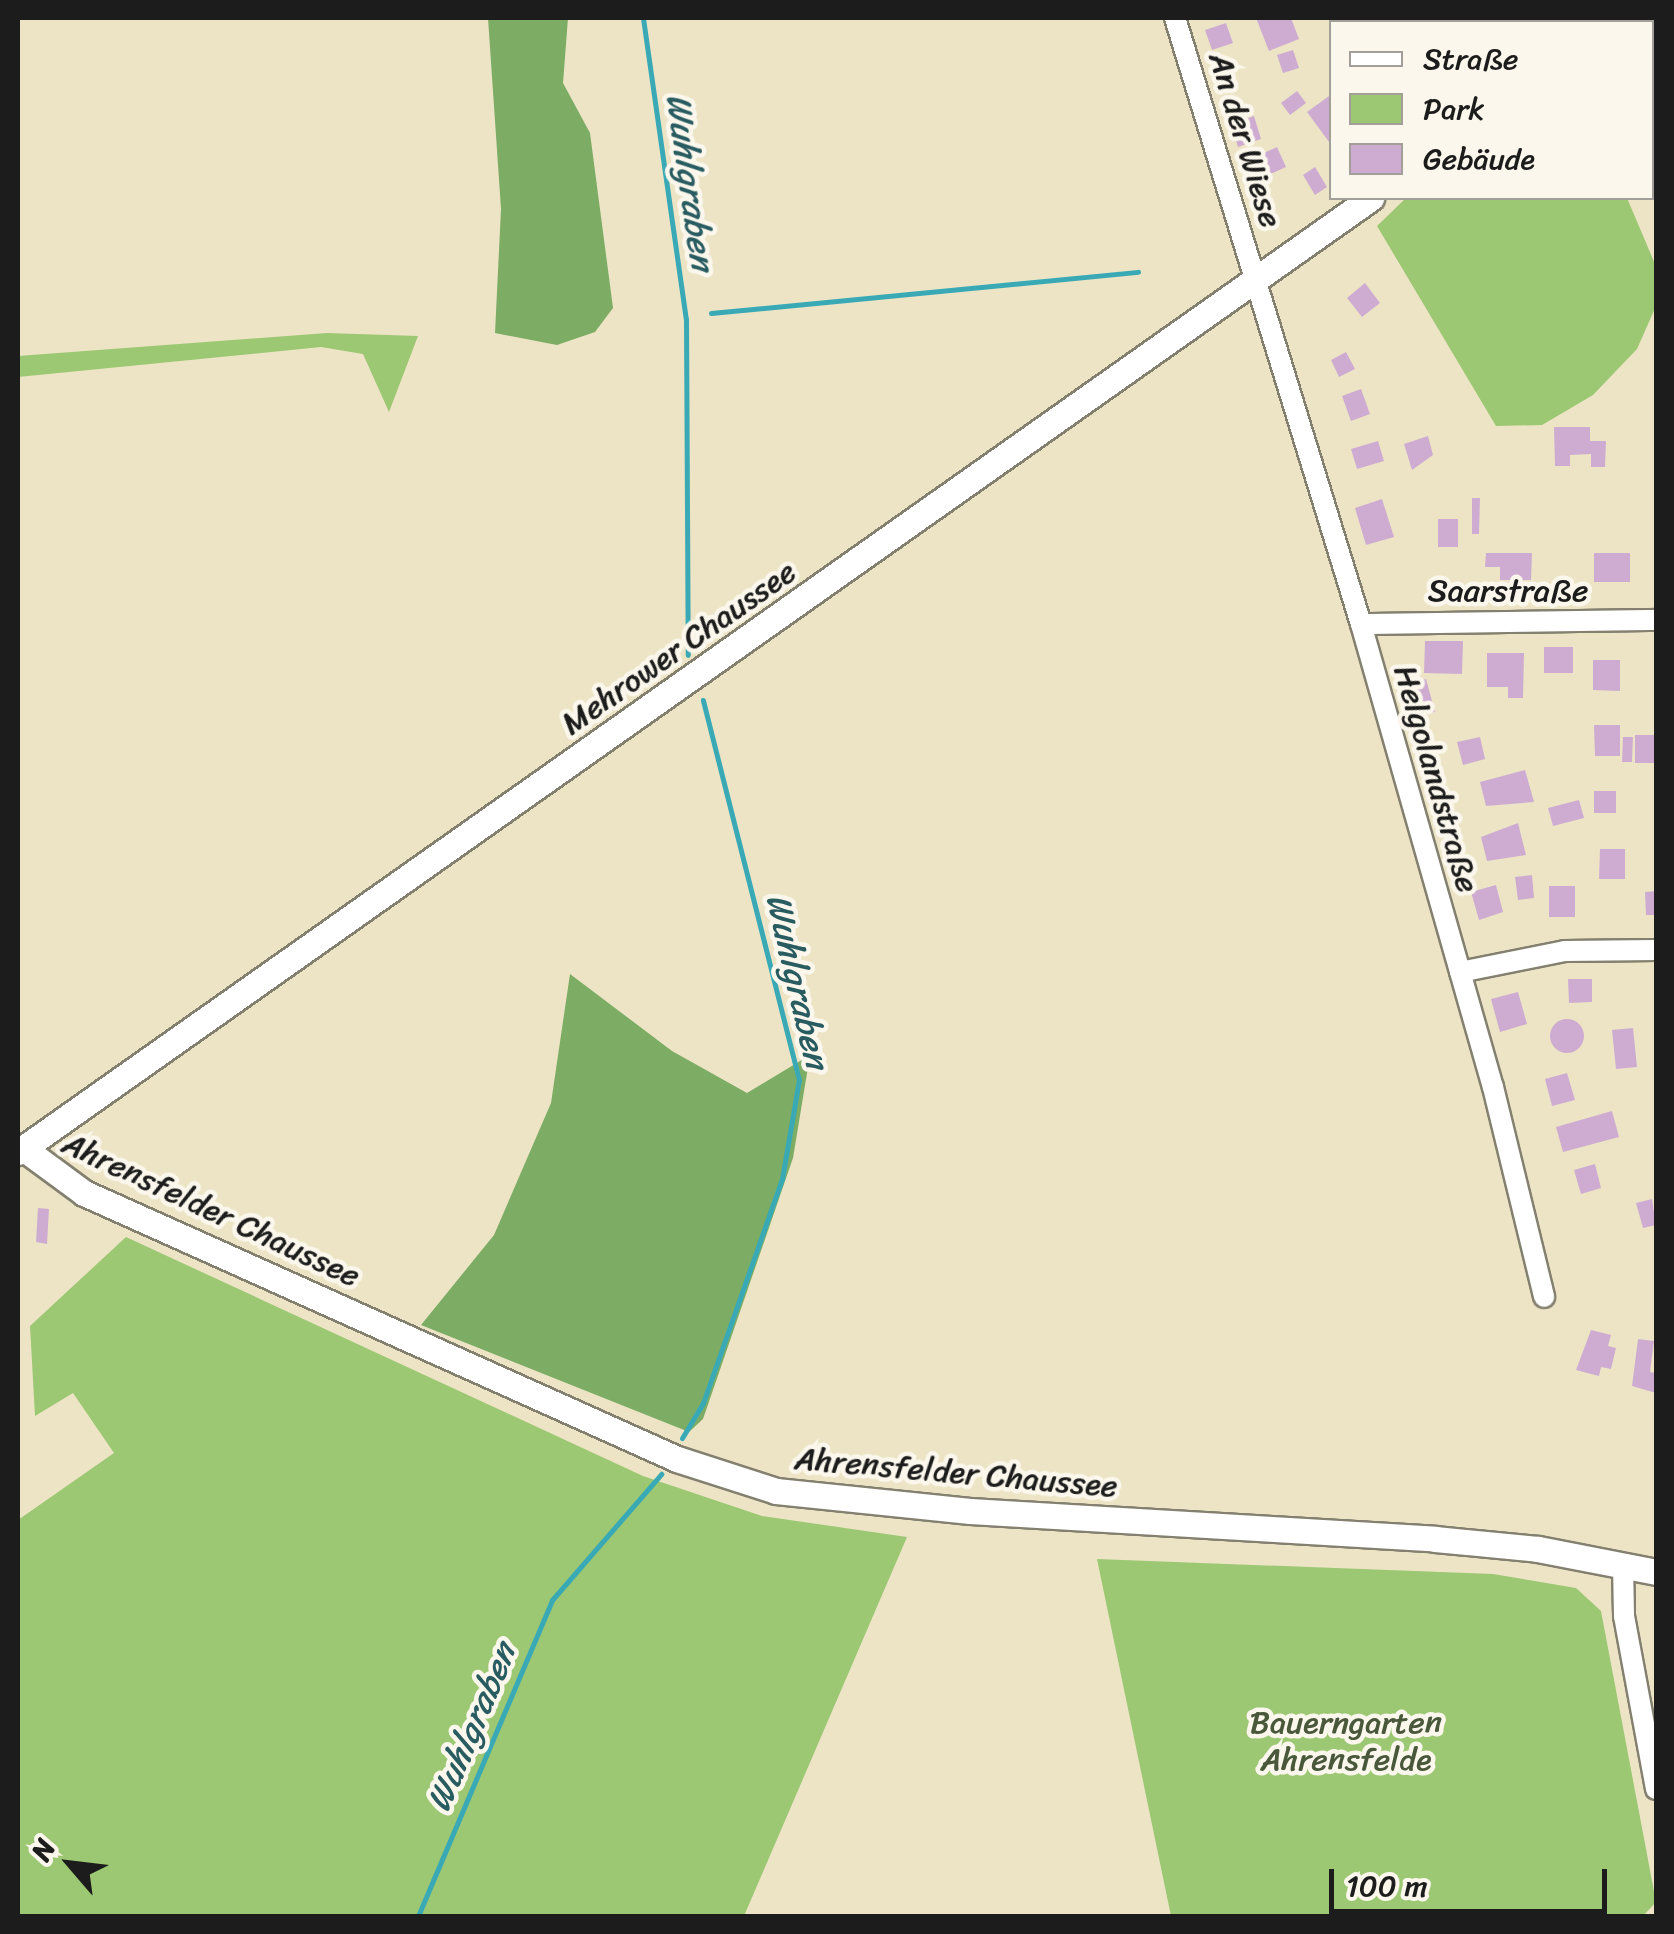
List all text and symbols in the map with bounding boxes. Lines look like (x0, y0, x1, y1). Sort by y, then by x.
legend (1329, 20, 1654, 200)
text: Straße (1423, 32, 1518, 86)
street label: An der Wiese (1200, 48, 1290, 232)
text: Park (1423, 82, 1485, 136)
water label: Wuhlgraben (658, 91, 724, 273)
text: Gebäude (1423, 132, 1535, 186)
street label: Mehrower Chaussee (554, 553, 804, 743)
street label: Saarstraße (1428, 572, 1588, 610)
street label: Helgolandstraße (1385, 661, 1487, 897)
water label: Wuhlgraben (757, 889, 839, 1073)
street label: Ahrensfelder Chaussee (57, 1124, 365, 1296)
street label: Ahrensfelder Chaussee (794, 1440, 1118, 1506)
water label: Wuhlgraben (417, 1637, 525, 1817)
park label: Bauerngarten Ahrensfelde (1250, 1705, 1442, 1780)
north arrow (20, 1814, 120, 1914)
text: N (17, 1830, 69, 1870)
scale bar (1334, 1849, 1612, 1911)
text: 100 m (1346, 1859, 1428, 1913)

